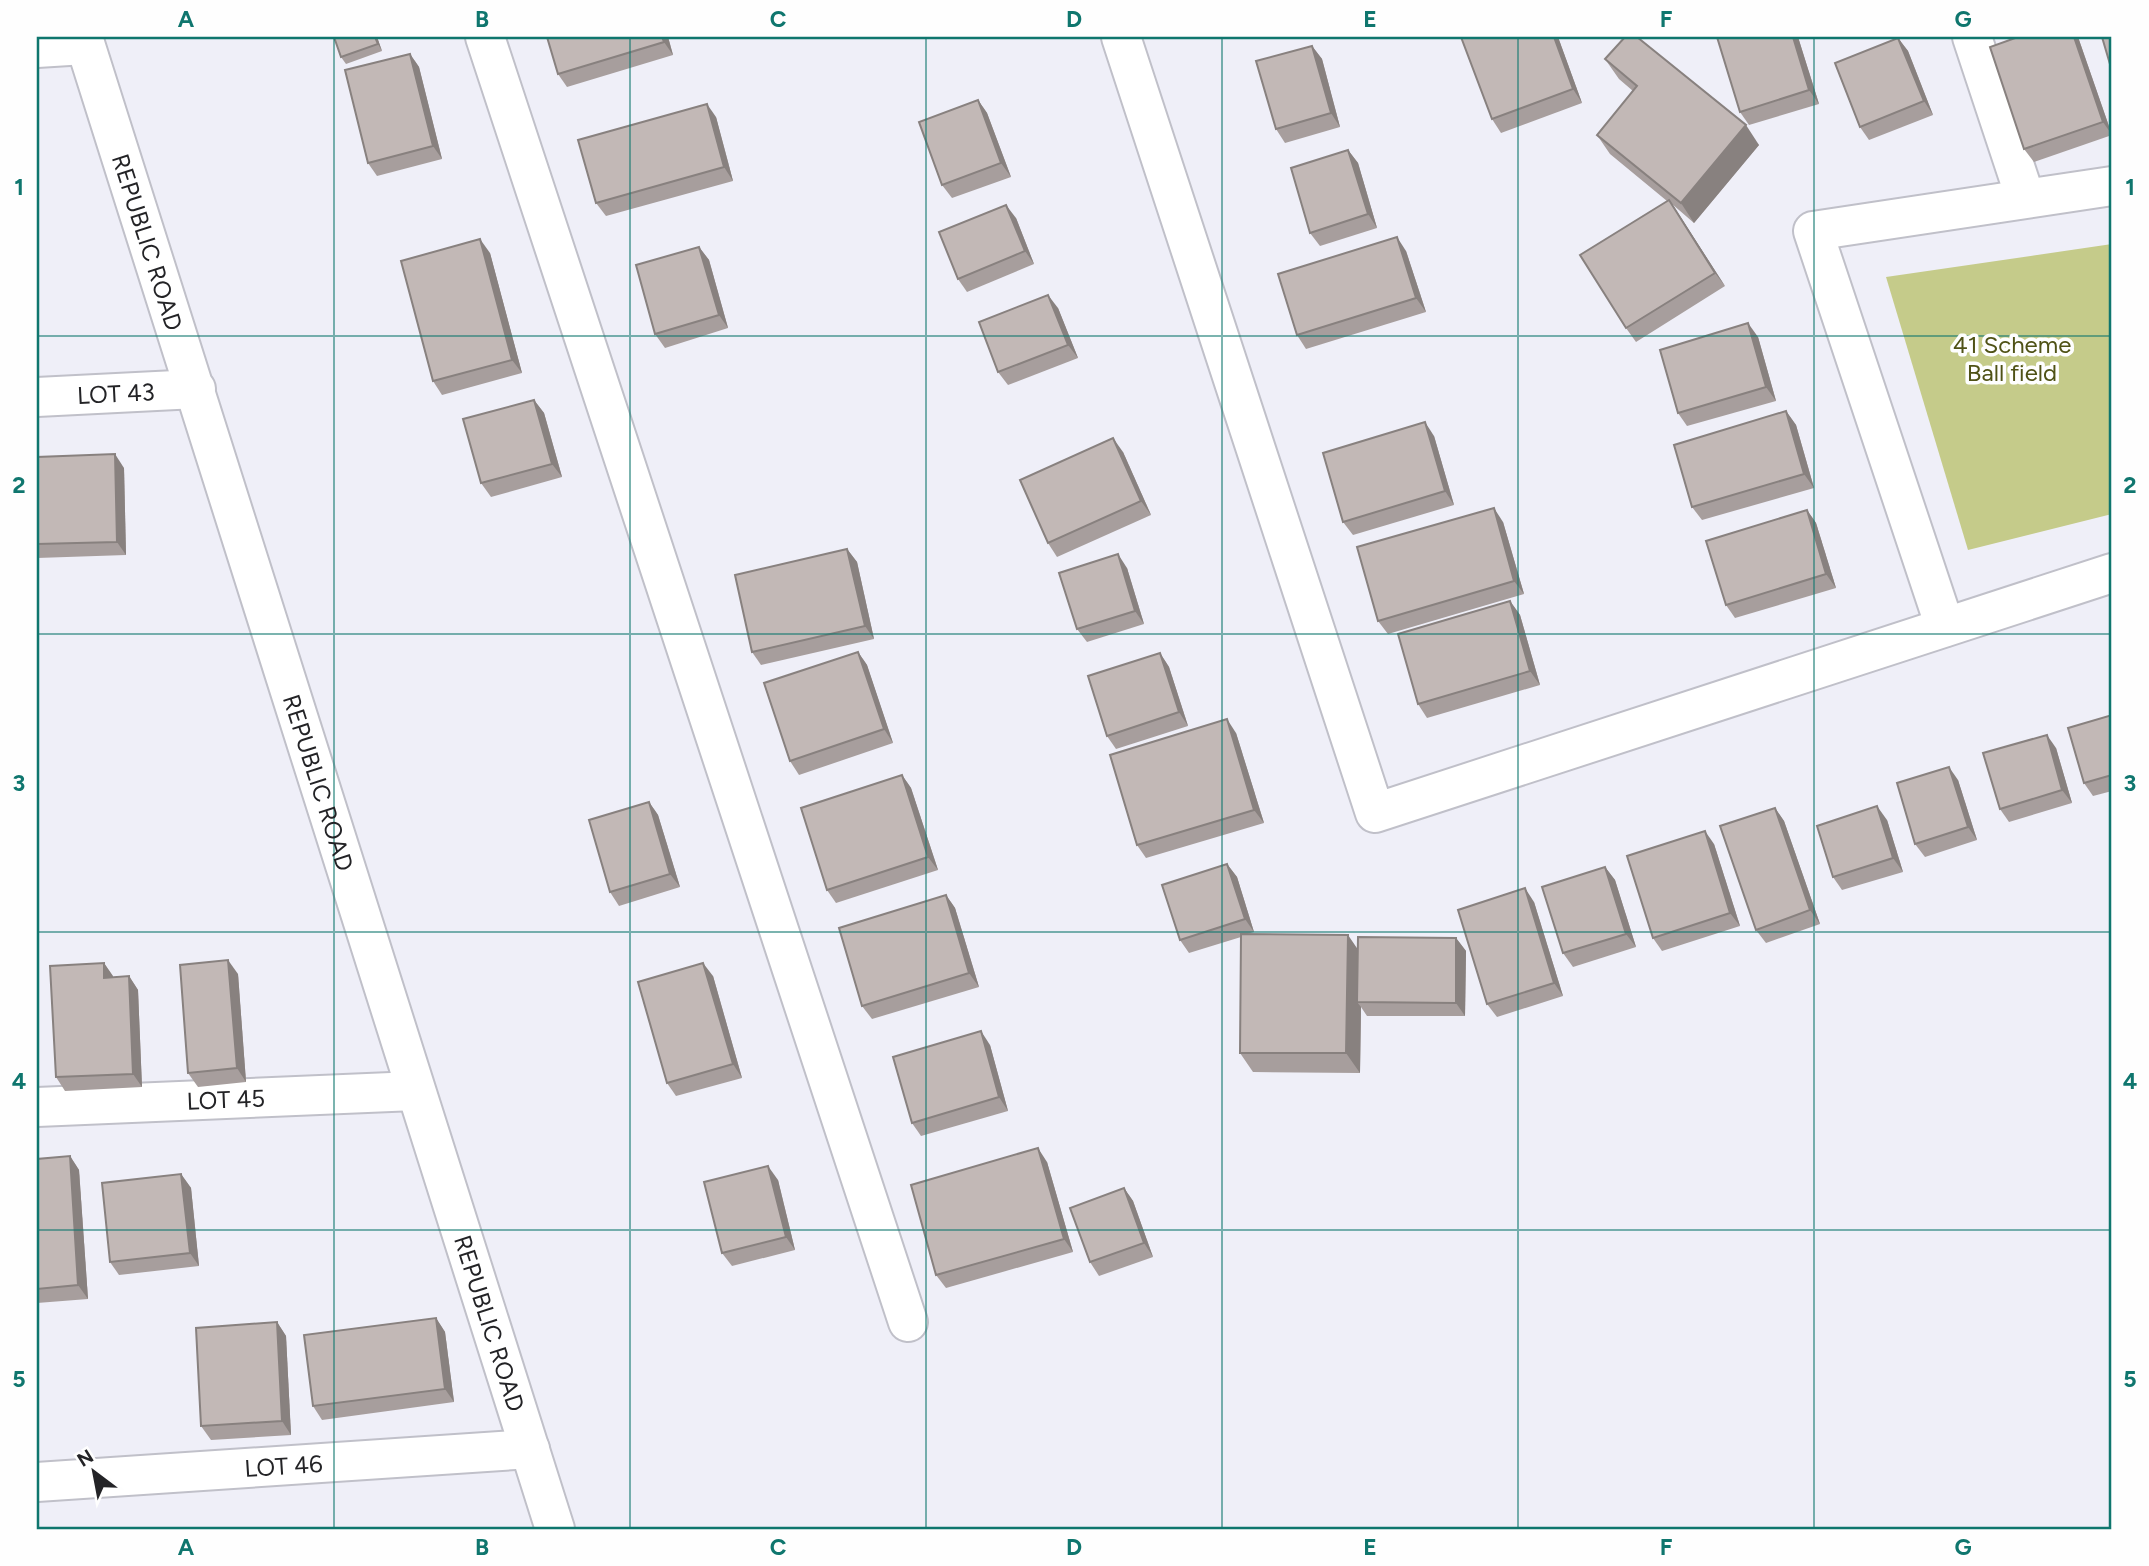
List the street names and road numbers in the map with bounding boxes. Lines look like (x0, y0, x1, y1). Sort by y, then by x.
street label: REPUBLIC ROAD (106, 150, 189, 334)
street label: LOT 43 (76, 377, 155, 409)
street label: REPUBLIC ROAD (277, 691, 360, 874)
street label: LOT 45 (186, 1083, 266, 1115)
street label: REPUBLIC ROAD (448, 1231, 531, 1415)
street label: LOT 46 (243, 1448, 323, 1483)

